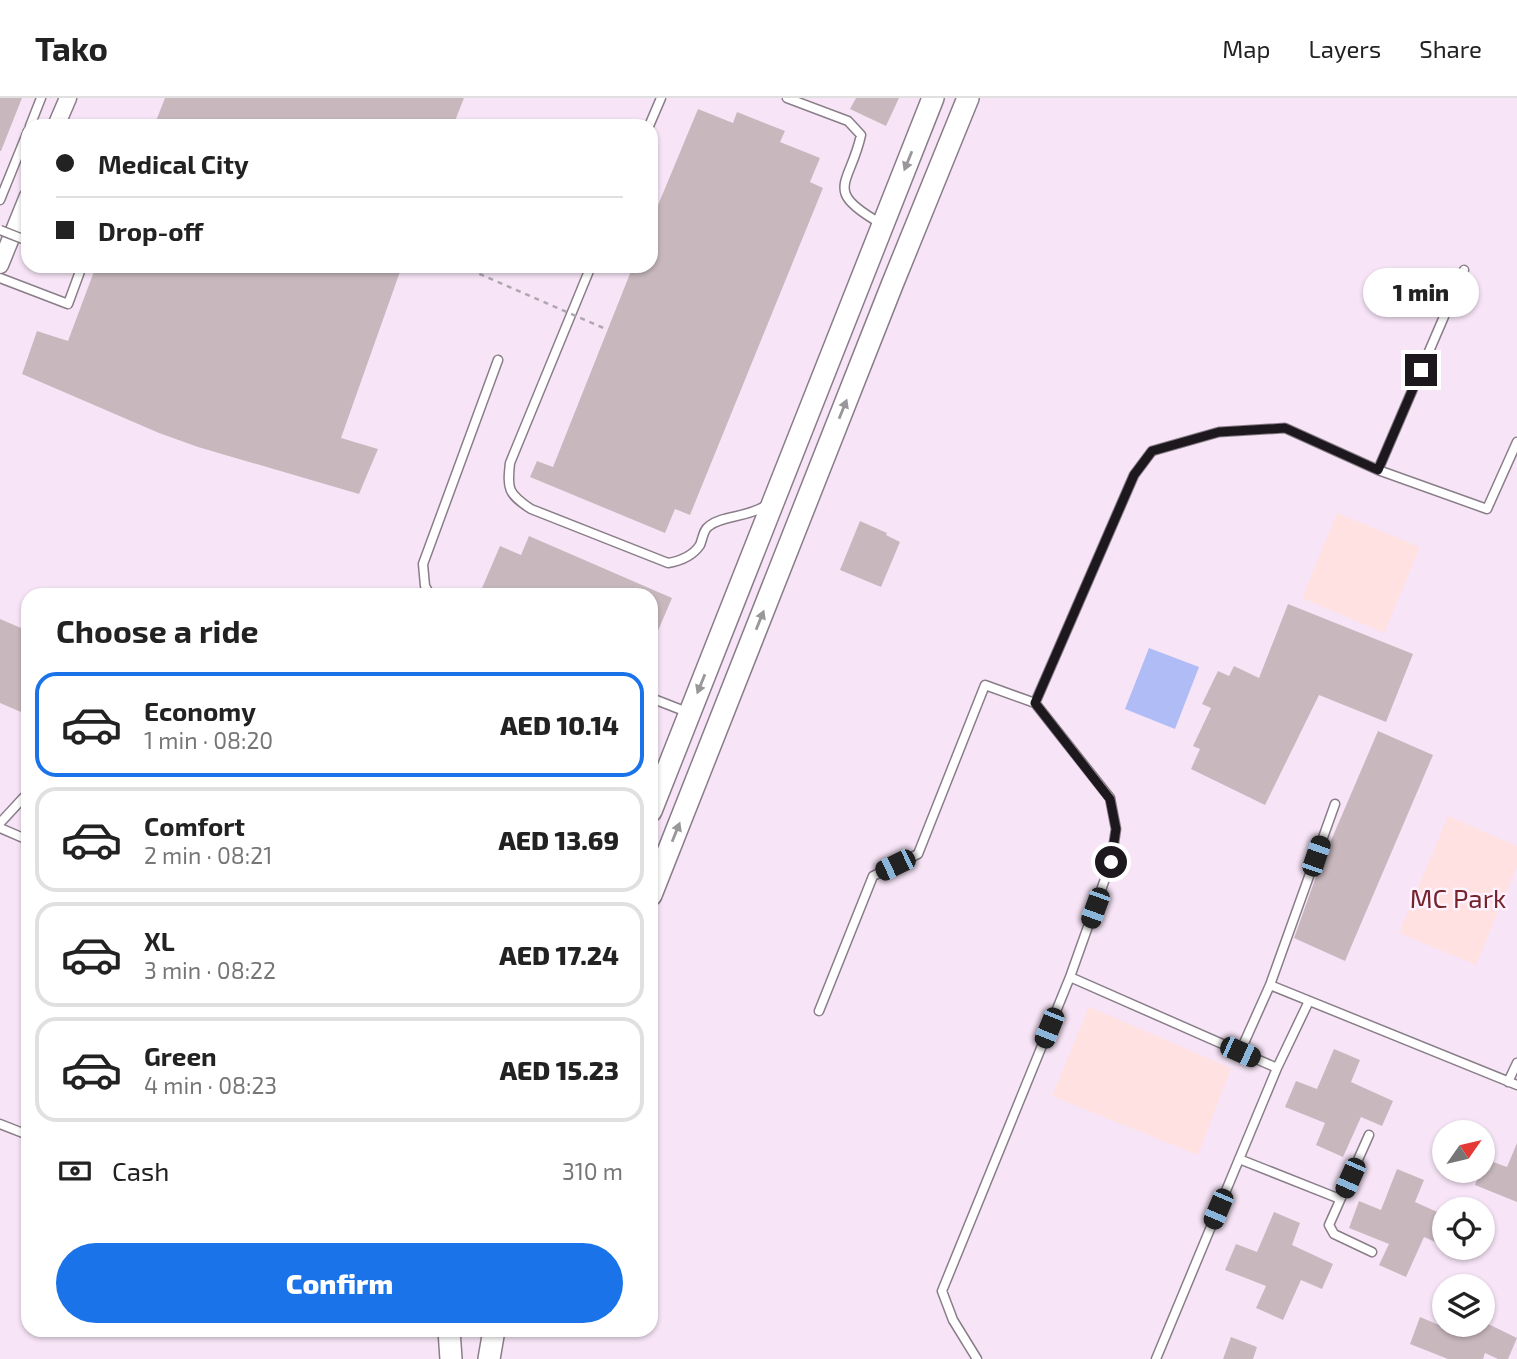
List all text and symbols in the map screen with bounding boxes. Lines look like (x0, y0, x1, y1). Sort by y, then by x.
text: Tako (35, 28, 108, 68)
text: Map (1222, 34, 1270, 63)
text: Layers (1308, 34, 1381, 63)
text: Share (1419, 34, 1482, 63)
text: Medical City (98, 148, 249, 179)
one-way arrow (902, 151, 913, 172)
text: Drop-off (98, 215, 203, 246)
callout: 1 min (1363, 268, 1479, 317)
text: 1 min (1393, 278, 1449, 306)
route end (1405, 354, 1437, 386)
one-way arrow (838, 398, 849, 419)
one-way arrow (754, 610, 765, 631)
text: Choose a ride (56, 611, 259, 649)
one-way arrow (695, 674, 706, 695)
icon: car (60, 693, 123, 756)
text: Economy (144, 695, 256, 726)
text: AED 10.14 (500, 709, 619, 740)
text: 1 min · 08:20 (144, 726, 273, 754)
icon: car (60, 808, 123, 871)
text: Comfort (144, 810, 245, 841)
one-way arrow (671, 821, 682, 842)
text: AED 13.69 (498, 824, 619, 855)
car (1300, 833, 1333, 879)
text: 2 min · 08:21 (144, 841, 272, 869)
car (872, 846, 919, 884)
route start (1095, 846, 1127, 878)
park label: MC Park (1410, 882, 1506, 913)
car (1078, 885, 1113, 931)
icon: car (60, 923, 123, 986)
text: XL (144, 925, 175, 956)
text: AED 17.24 (499, 939, 619, 970)
text: 3 min · 08:22 (144, 956, 276, 984)
car (1032, 1005, 1067, 1051)
car (1217, 1034, 1264, 1070)
icon: car (60, 1038, 123, 1101)
text: Green (144, 1040, 217, 1071)
text: AED 15.23 (500, 1054, 619, 1085)
text: 4 min · 08:23 (144, 1071, 277, 1099)
north arrow (1432, 1120, 1494, 1183)
map controls (1432, 1120, 1495, 1337)
icon: cash (56, 1152, 94, 1190)
text: Cash (112, 1155, 169, 1186)
car (1332, 1155, 1369, 1201)
text: 310 m (562, 1157, 623, 1185)
car (1201, 1186, 1236, 1232)
button: locate (1432, 1197, 1495, 1260)
button: Confirm (56, 1243, 623, 1323)
button: layers (1432, 1274, 1495, 1337)

